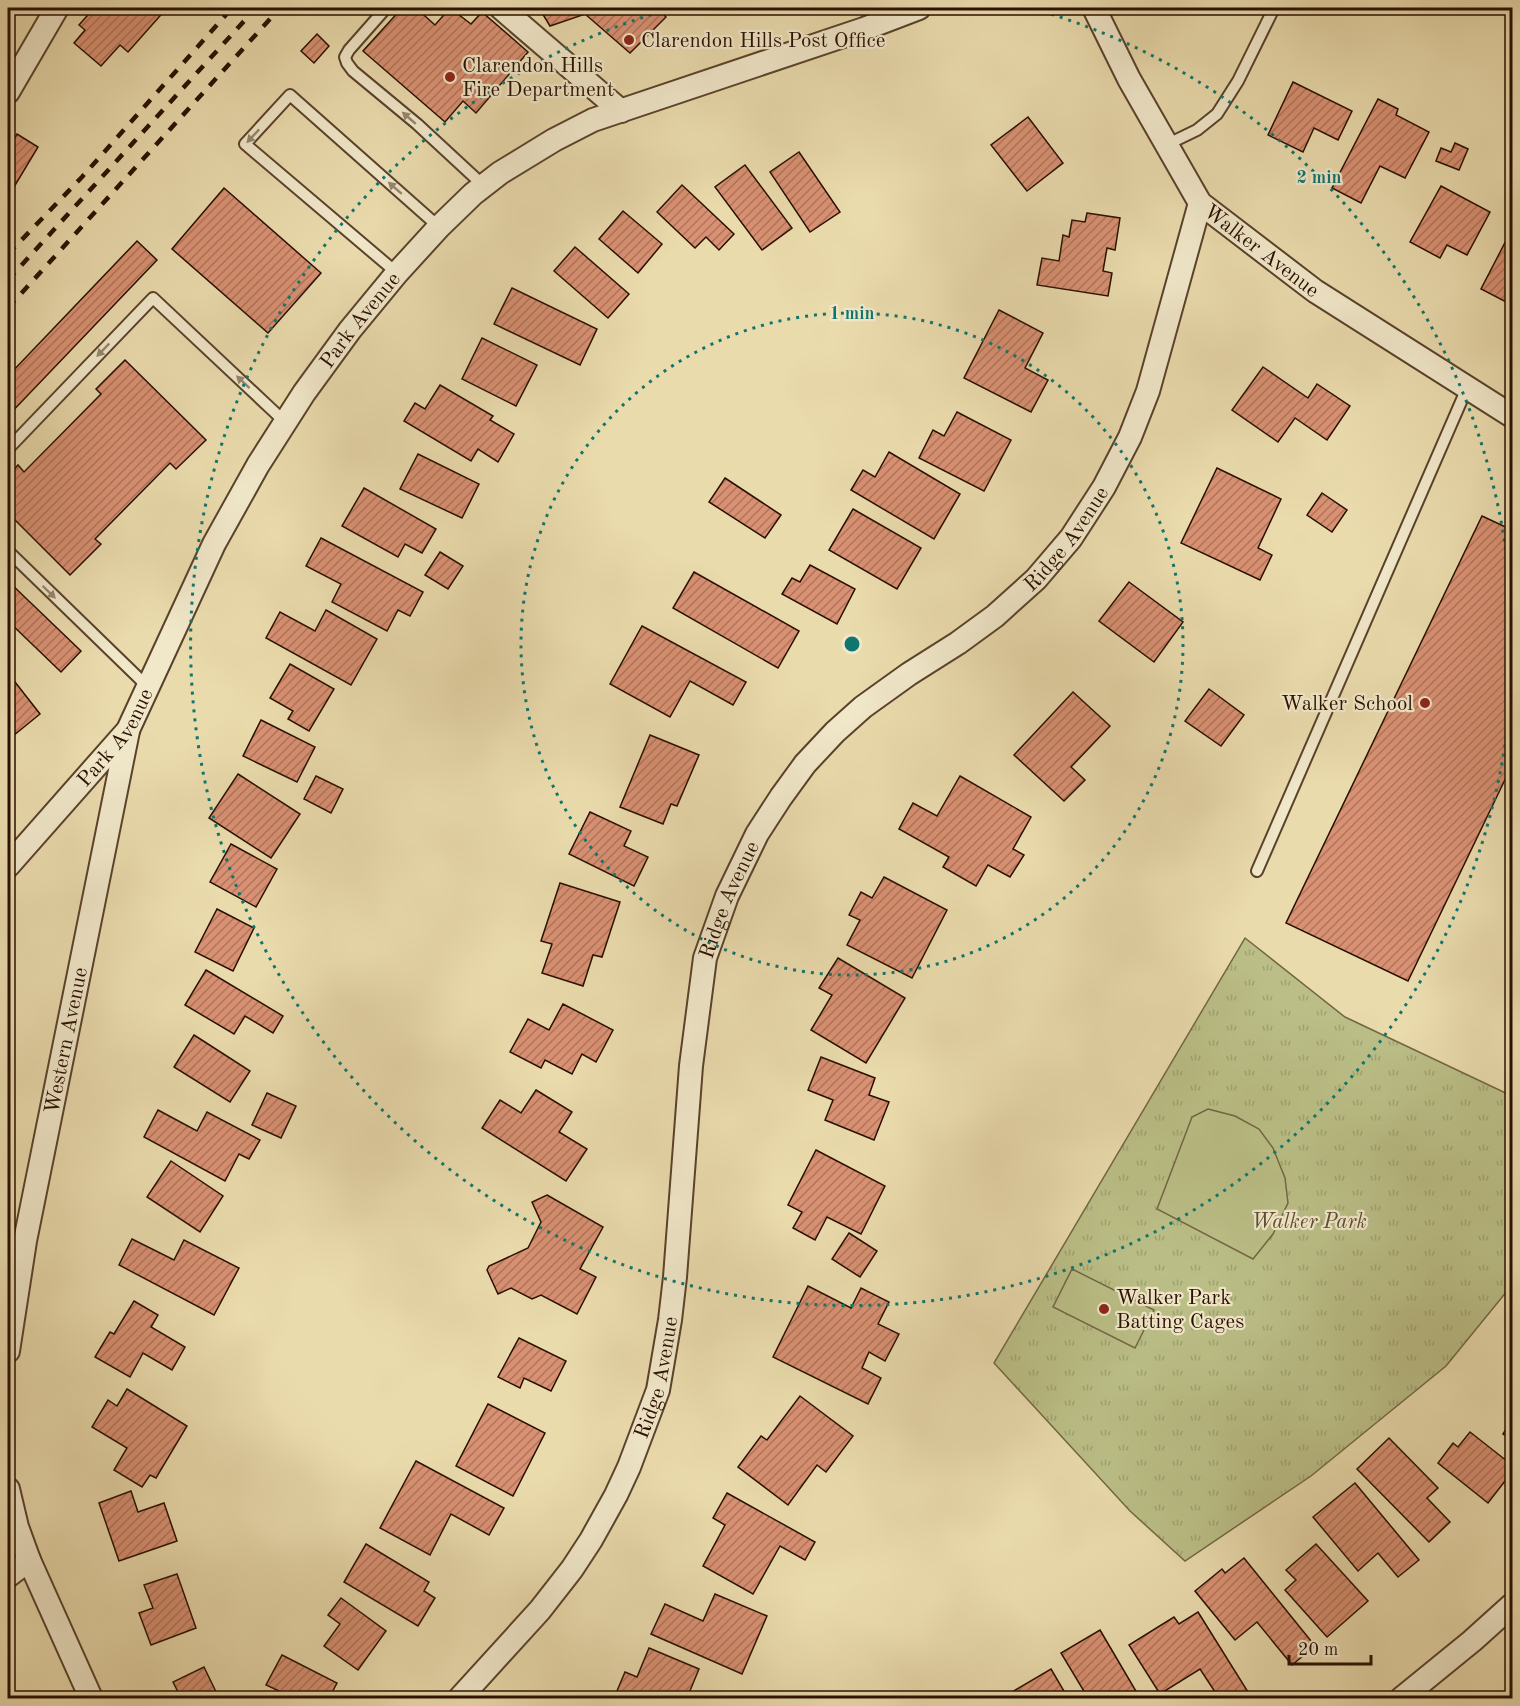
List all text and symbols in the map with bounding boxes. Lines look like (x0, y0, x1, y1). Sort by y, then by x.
place label: Clarendon Hills Post Office (641, 31, 885, 52)
marker: Clarendon Hills Post Office (622, 33, 636, 47)
place label: Clarendon Hills Fire Department (462, 56, 614, 101)
marker: Clarendon Hills Fire Department (443, 70, 457, 84)
one-way arrow (401, 112, 417, 125)
one-way arrow (246, 128, 260, 143)
text: 2 min (1296, 169, 1342, 187)
one-way arrow (388, 182, 403, 195)
street label: Walker Avenue (1200, 201, 1322, 302)
street label: Park Avenue (317, 269, 405, 373)
text: 1 min (829, 305, 875, 323)
one-way arrow (97, 342, 111, 356)
one-way arrow (235, 375, 250, 389)
street label: Ridge Avenue (1021, 483, 1113, 596)
one-way arrow (42, 584, 56, 598)
centre of rings (842, 634, 862, 654)
street label: Park Avenue (74, 686, 158, 791)
place label: Walker School (1281, 694, 1413, 715)
marker: Walker School (1418, 696, 1432, 710)
street label: Ridge Avenue (697, 838, 764, 962)
street label: Western Avenue (42, 966, 92, 1116)
park label: Walker Park (1251, 1212, 1367, 1233)
place label: Walker Park Batting Cages (1116, 1288, 1244, 1333)
marker: Walker Park Batting Cages (1097, 1302, 1111, 1316)
street label: Ridge Avenue (632, 1315, 682, 1442)
scale bar (1289, 1628, 1372, 1666)
text: 20 m (1298, 1641, 1338, 1659)

